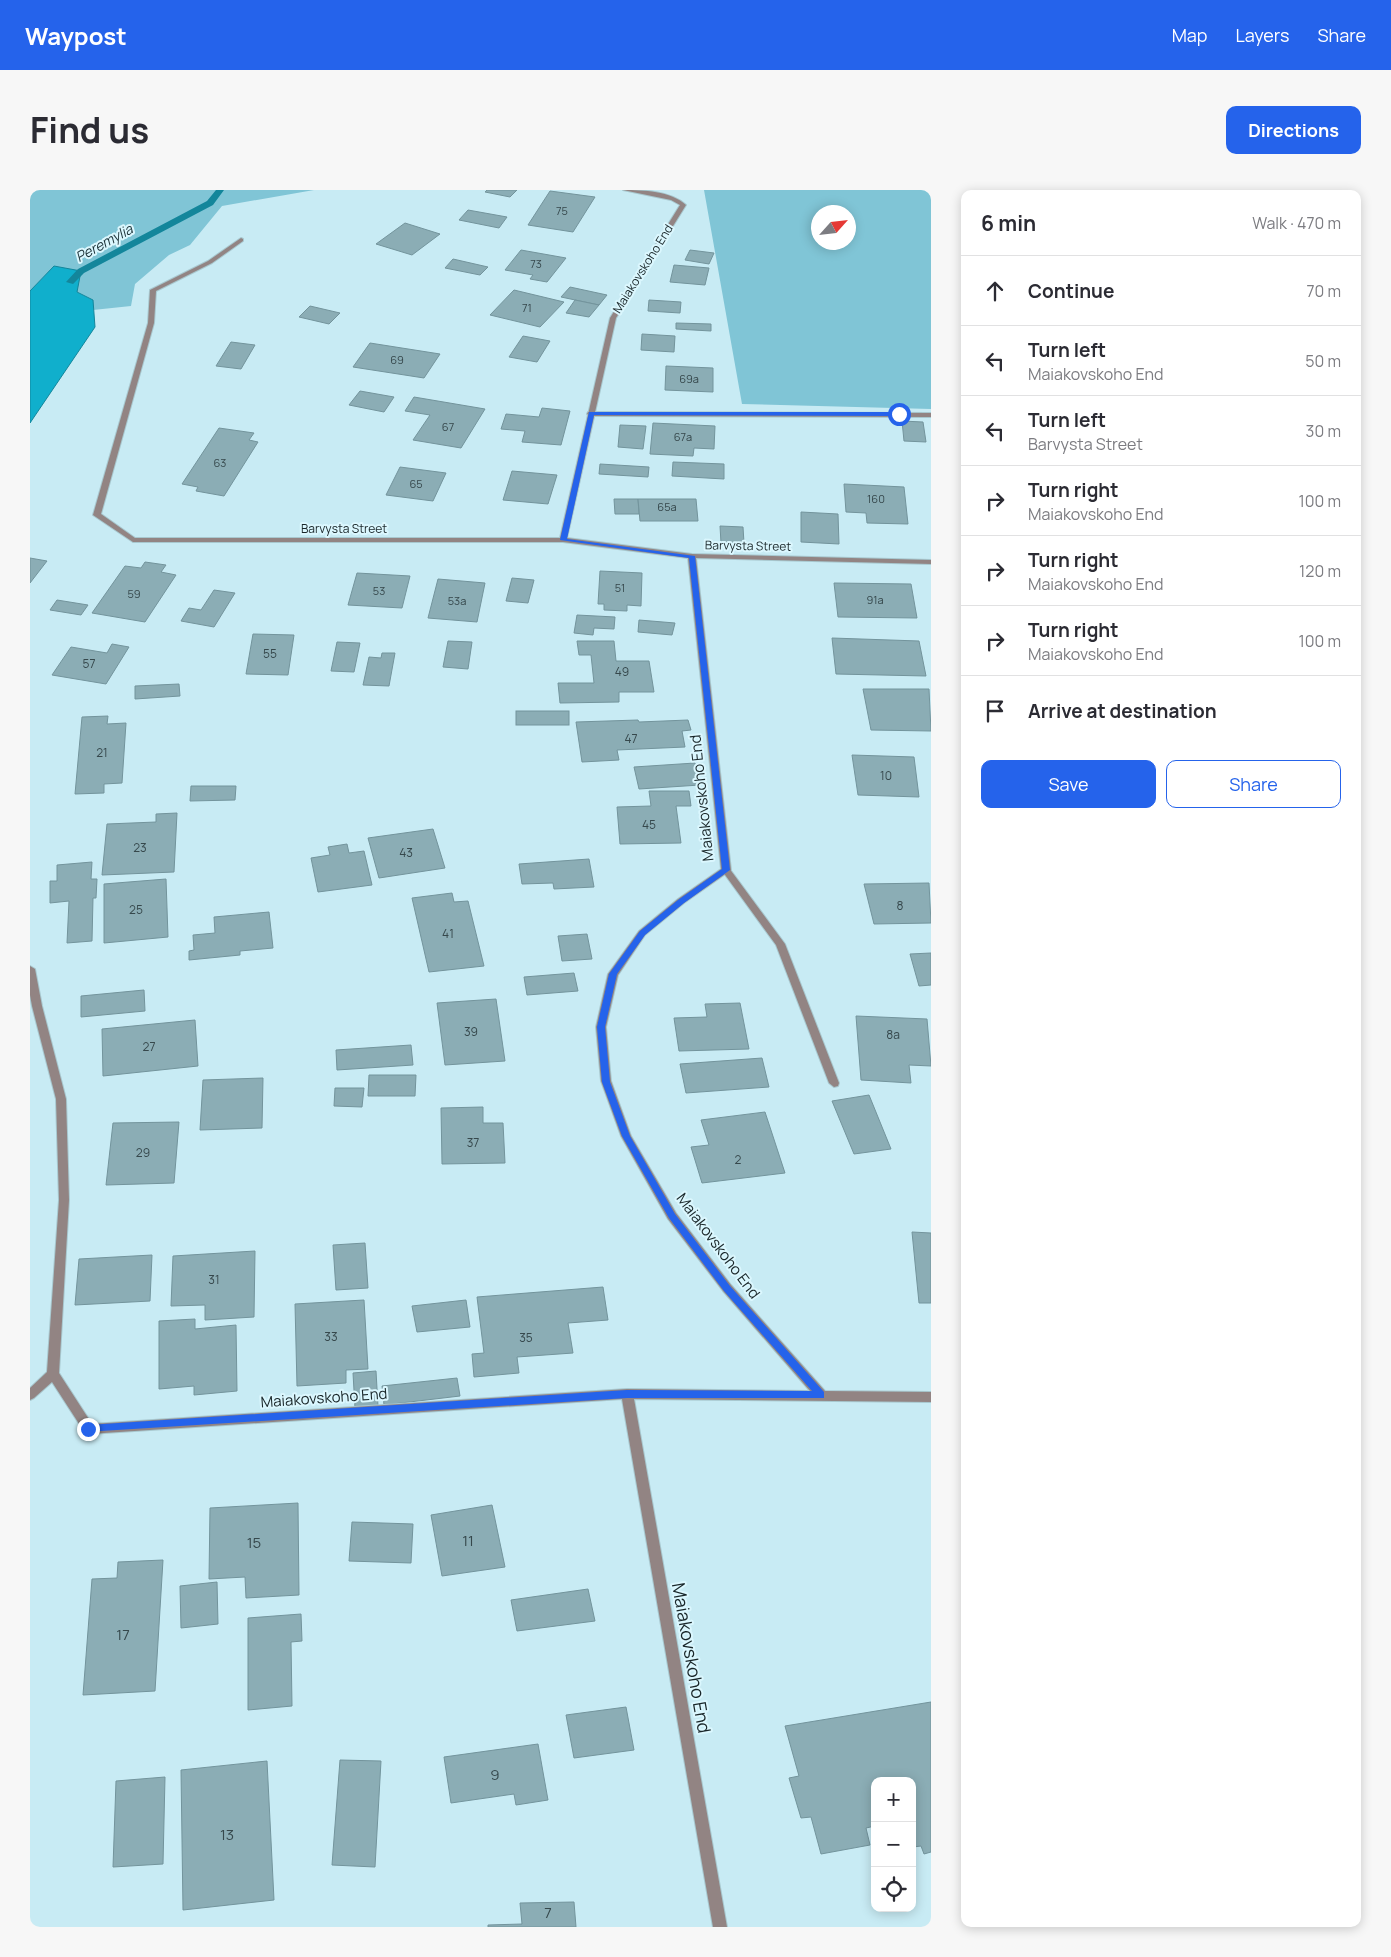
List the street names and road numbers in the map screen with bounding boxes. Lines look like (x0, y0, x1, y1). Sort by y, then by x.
street label: Maiakovskoho End (608, 221, 677, 316)
street label: Barvysta Street (301, 520, 387, 537)
street label: Barvysta Street (705, 536, 791, 555)
street label: Maiakovskoho End (684, 734, 719, 862)
street label: Maiakovskoho End (672, 1189, 765, 1303)
street label: Maiakovskoho End (260, 1383, 388, 1412)
street label: Maiakovskoho End (667, 1581, 717, 1735)

